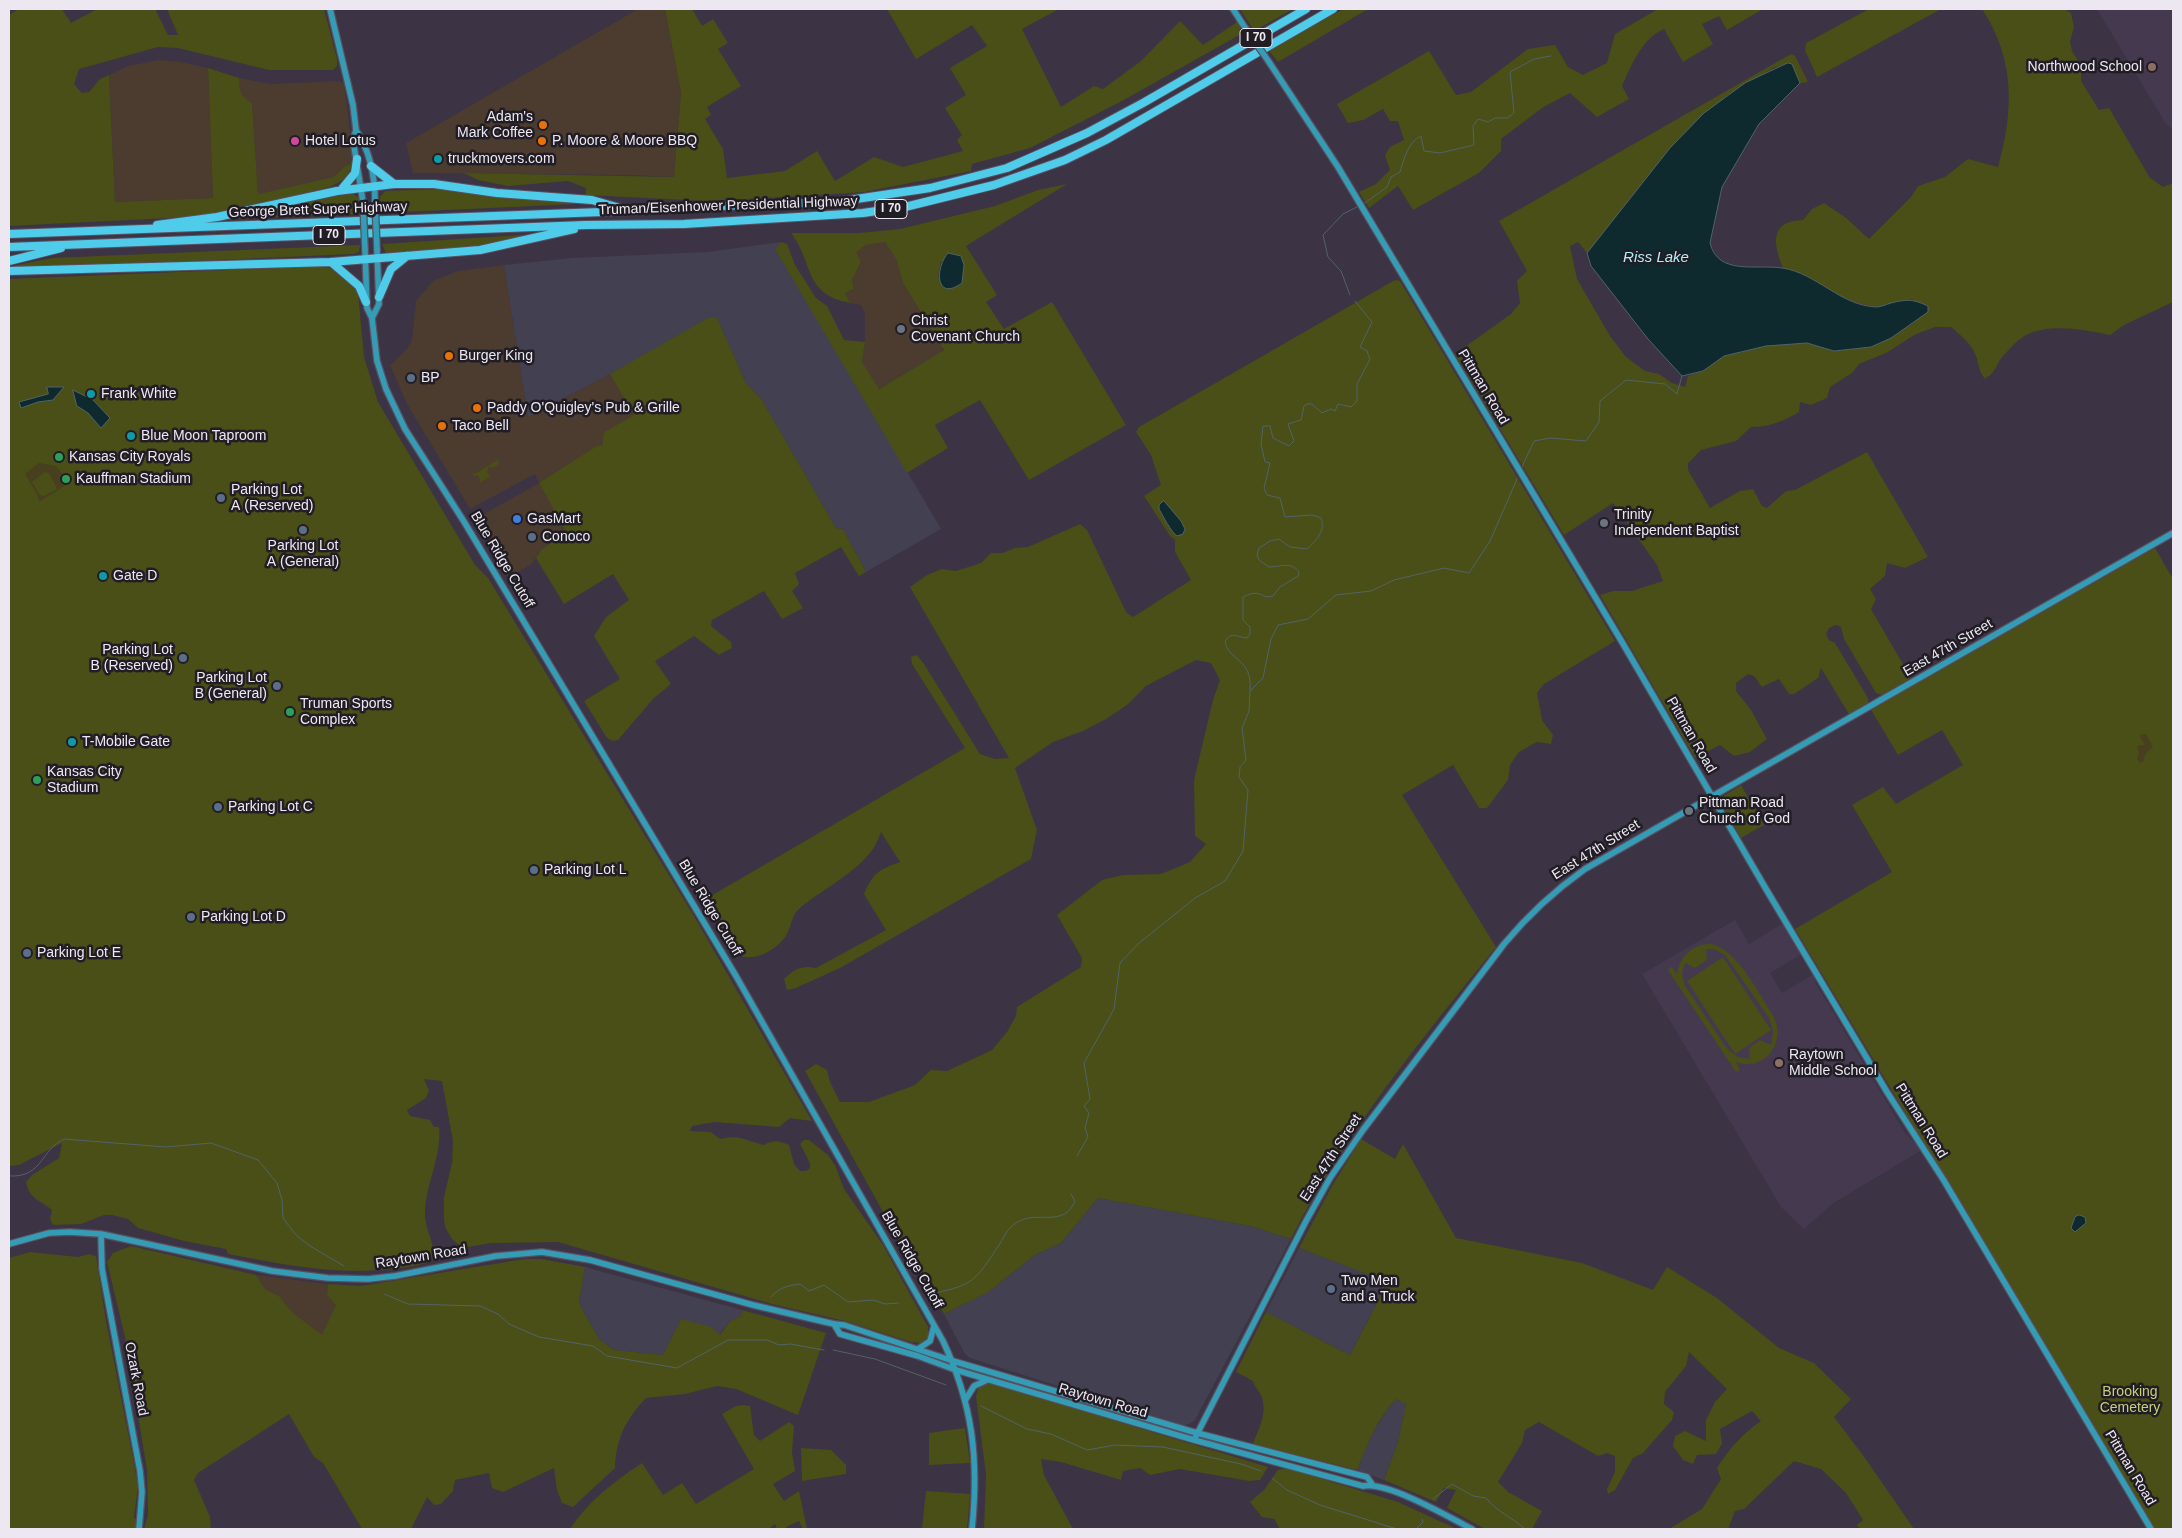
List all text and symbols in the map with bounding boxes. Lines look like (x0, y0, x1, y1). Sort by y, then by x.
road number: I 70 (1240, 28, 1272, 48)
place label: Northwood School (2028, 59, 2142, 75)
marker: Northwood School (2146, 61, 2158, 73)
place label: Adam's Mark Coffee (457, 109, 533, 142)
marker: Adam's Mark Coffee (537, 119, 549, 131)
place label: Hotel Lotus (305, 133, 376, 149)
place label: P. Moore & Moore BBQ (552, 133, 697, 149)
marker: Hotel Lotus (289, 135, 301, 147)
marker: P. Moore & Moore BBQ (536, 135, 548, 147)
place label: truckmovers.com (448, 151, 555, 167)
marker: truckmovers.com (432, 153, 444, 165)
street label: Truman/Eisenhower Presidential Highway (598, 193, 858, 219)
street label: George Brett Super Highway (228, 198, 408, 222)
road number: I 70 (875, 200, 907, 218)
road number: I 70 (313, 226, 345, 244)
water label: Riss Lake (1623, 249, 1689, 267)
place label: Christ Covenant Church (911, 313, 1020, 346)
marker: Christ Covenant Church (895, 323, 907, 335)
street label: Pittman Road (1454, 346, 1512, 428)
place label: Burger King (459, 348, 533, 364)
marker: Burger King (443, 350, 455, 362)
place label: BP (421, 370, 440, 386)
marker: BP (405, 372, 417, 384)
place label: Frank White (101, 386, 176, 402)
marker: Frank White (85, 388, 97, 400)
place label: Paddy O'Quigley's Pub & Grille (487, 400, 680, 416)
marker: Paddy O'Quigley's Pub & Grille (471, 402, 483, 414)
place label: Taco Bell (452, 418, 509, 434)
marker: Taco Bell (436, 420, 448, 432)
place label: Blue Moon Taproom (141, 428, 266, 444)
marker: Blue Moon Taproom (125, 430, 137, 442)
place label: Kansas City Royals (69, 449, 190, 465)
marker: Kansas City Royals (53, 451, 65, 463)
place label: Kauffman Stadium (76, 471, 191, 487)
marker: Kauffman Stadium (60, 473, 72, 485)
place label: Parking Lot A (Reserved) (231, 482, 313, 514)
marker: Parking Lot A (Reserved) (215, 492, 227, 504)
place label: Trinity Independent Baptist (1614, 507, 1739, 540)
street label: Blue Ridge Cutoff (467, 509, 537, 611)
place label: GasMart (527, 511, 581, 527)
marker: GasMart (511, 513, 523, 525)
marker: Trinity Independent Baptist (1598, 517, 1610, 529)
marker: Parking Lot A (General) (297, 524, 309, 536)
place label: Conoco (542, 529, 590, 545)
marker: Conoco (526, 531, 538, 543)
place label: Parking Lot A (General) (267, 538, 339, 570)
place label: Gate D (113, 568, 157, 584)
marker: Gate D (97, 570, 109, 582)
street label: East 47th Street (1900, 616, 1996, 680)
place label: Parking Lot B (Reserved) (91, 642, 173, 674)
marker: Parking Lot B (Reserved) (177, 652, 189, 664)
place label: Parking Lot B (General) (195, 670, 267, 702)
marker: Parking Lot B (General) (271, 680, 283, 692)
street label: Pittman Road (1663, 694, 1719, 776)
place label: Truman Sports Complex (300, 696, 392, 729)
marker: Truman Sports Complex (284, 706, 296, 718)
place label: T-Mobile Gate (82, 734, 170, 750)
marker: T-Mobile Gate (66, 736, 78, 748)
place label: Kansas City Stadium (47, 764, 122, 796)
marker: Kansas City Stadium (31, 774, 43, 786)
place label: Pittman Road Church of God (1699, 795, 1790, 828)
place label: Parking Lot C (228, 799, 313, 815)
marker: Parking Lot C (212, 801, 224, 813)
marker: Pittman Road Church of God (1683, 805, 1695, 817)
street label: East 47th Street (1549, 816, 1643, 884)
street label: Blue Ridge Cutoff (675, 857, 745, 959)
place label: Parking Lot L (544, 862, 626, 878)
marker: Parking Lot L (528, 864, 540, 876)
place label: Parking Lot D (201, 909, 286, 925)
marker: Parking Lot D (185, 911, 197, 923)
place label: Parking Lot E (37, 945, 121, 961)
marker: Parking Lot E (21, 947, 33, 959)
place label: Raytown Middle School (1789, 1047, 1877, 1080)
marker: Raytown Middle School (1773, 1057, 1785, 1069)
street label: Pittman Road (1891, 1081, 1951, 1161)
street label: East 47th Street (1297, 1111, 1365, 1205)
street label: Blue Ridge Cutoff (877, 1208, 947, 1312)
street label: Raytown Road (374, 1242, 468, 1272)
place label: Two Men and a Truck (1341, 1273, 1414, 1305)
marker: Two Men and a Truck (1325, 1283, 1337, 1295)
street label: Ozark Road (121, 1341, 151, 1417)
street label: Raytown Road (1057, 1380, 1149, 1422)
park label: Brooking Cemetery (2100, 1384, 2160, 1416)
street label: Pittman Road (2101, 1427, 2159, 1509)

